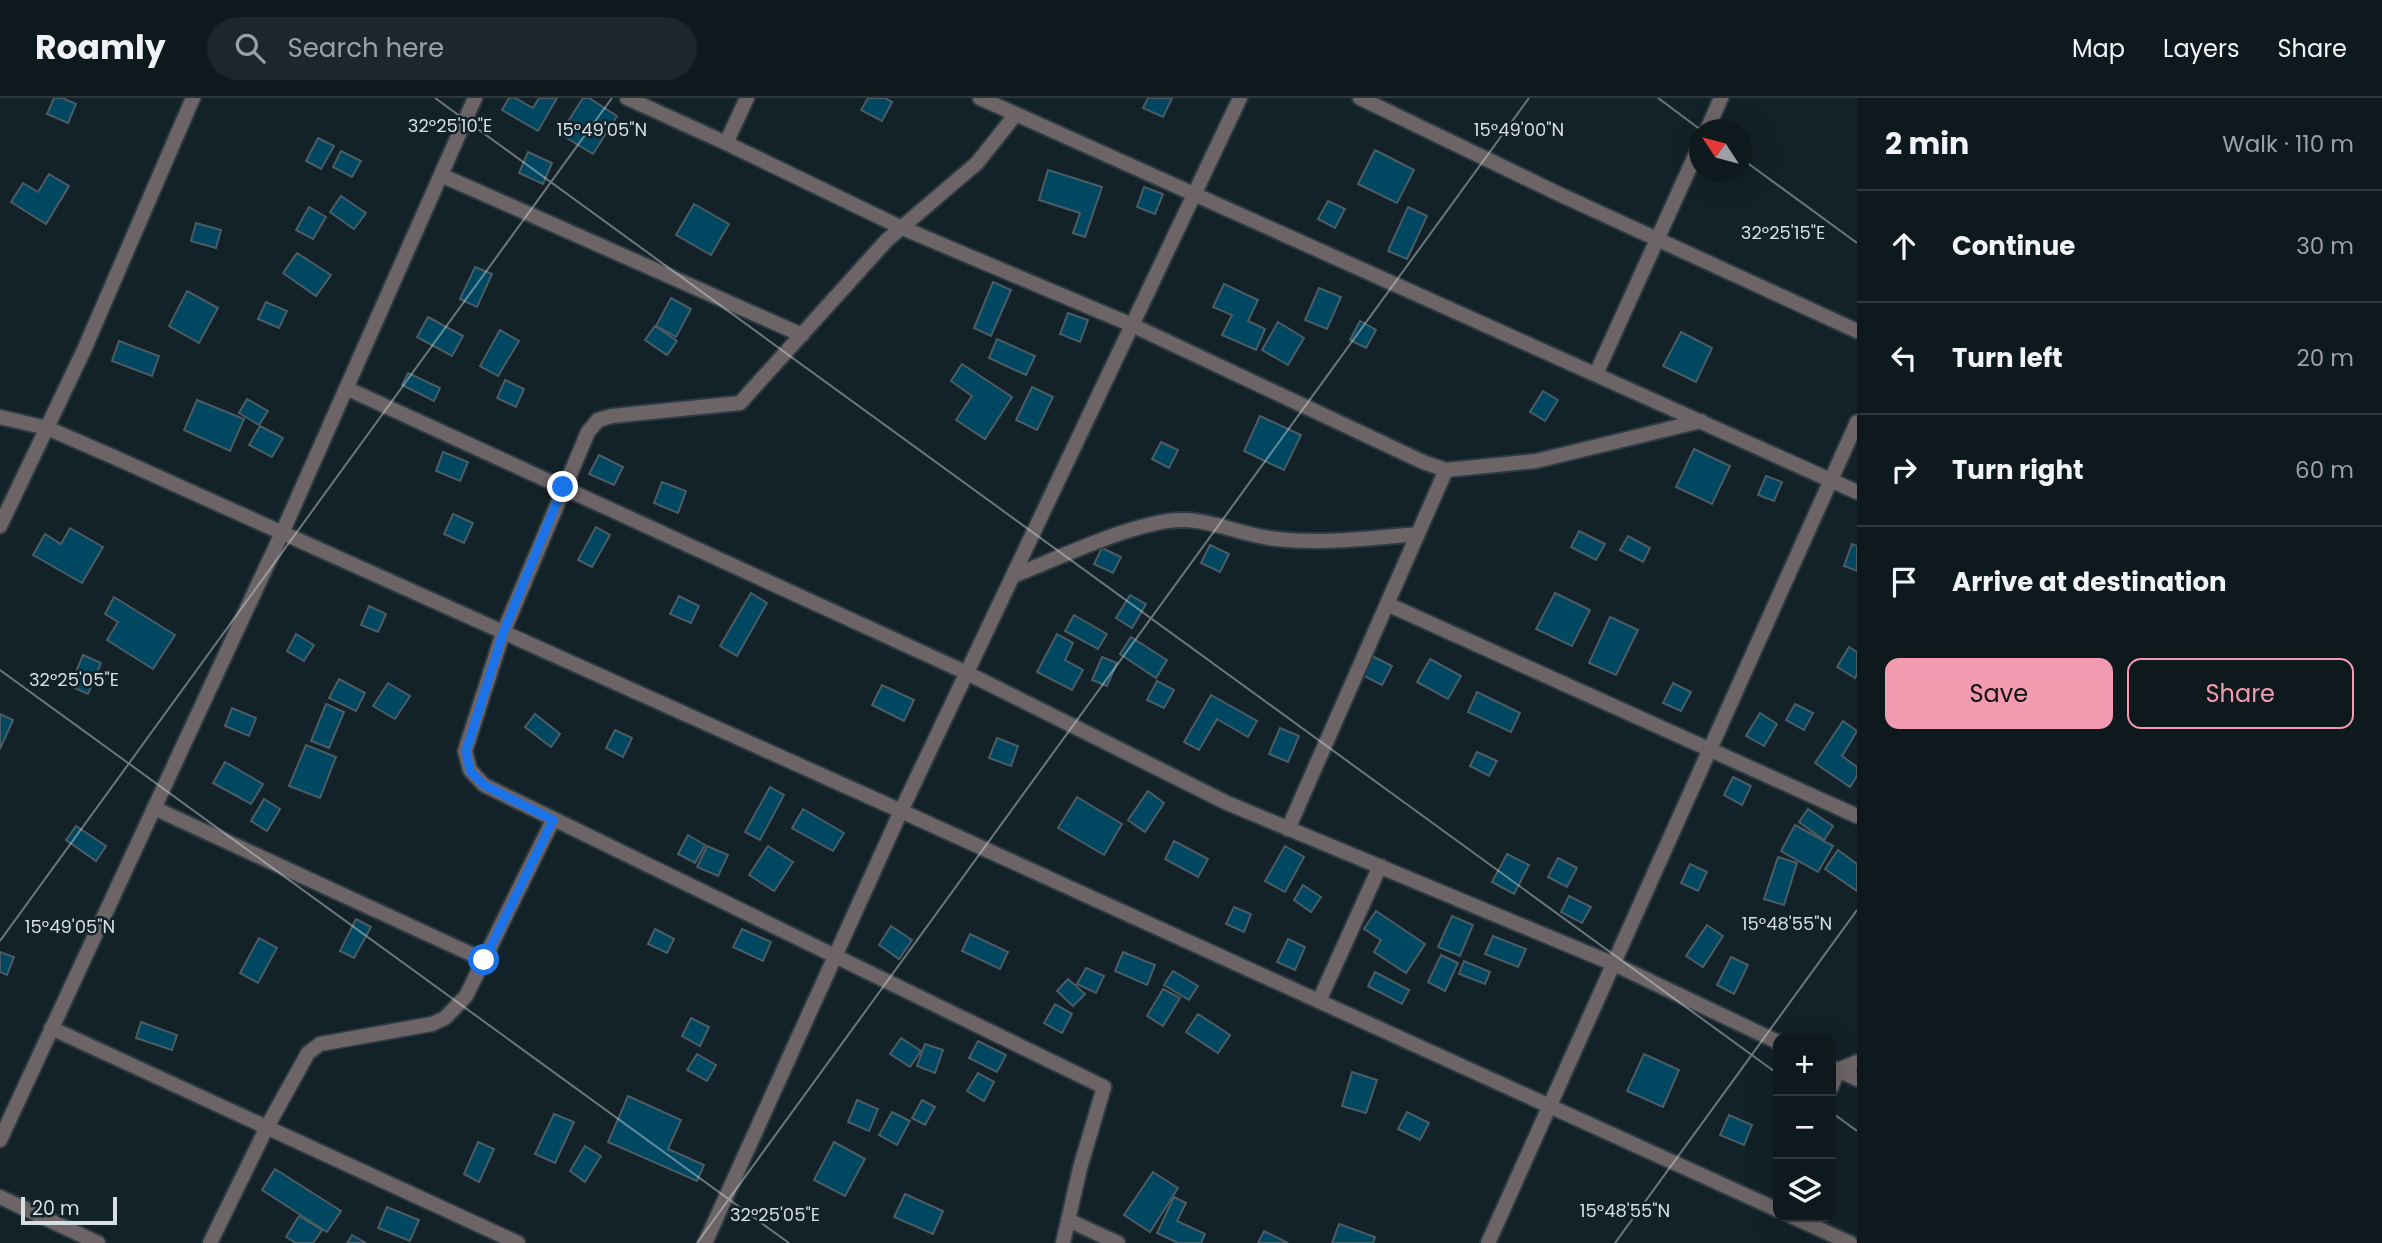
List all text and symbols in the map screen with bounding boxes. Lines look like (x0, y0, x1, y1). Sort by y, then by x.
search box (207, 17, 697, 80)
text: Roamly (35, 24, 165, 71)
icon: search (231, 29, 269, 67)
text: Search here (287, 30, 444, 66)
text: Map (2072, 32, 2125, 65)
text: Layers (2163, 32, 2239, 65)
text: Share (2277, 32, 2347, 65)
text: 32°25'10"E (408, 113, 492, 138)
text: 15°49'05"N (557, 117, 647, 142)
text: 15°49'00"N (1474, 117, 1564, 142)
north arrow (1689, 119, 1752, 182)
text: 2 min (1885, 122, 1969, 165)
text: Walk · 110 m (2222, 128, 2354, 160)
text: 32°25'15"E (1741, 220, 1825, 245)
icon: ahead (1885, 227, 1923, 265)
text: Continue (1952, 228, 2075, 264)
text: 30 m (2296, 230, 2354, 262)
icon: left (1885, 339, 1923, 377)
text: Turn left (1952, 340, 2063, 376)
text: 20 m (2296, 342, 2354, 374)
icon: right (1885, 451, 1923, 489)
text: Turn right (1952, 452, 2084, 488)
text: 60 m (2295, 454, 2354, 486)
route end (547, 471, 578, 502)
icon: arrive (1885, 563, 1923, 601)
text: Arrive at destination (1952, 564, 2227, 600)
button: Save (1885, 658, 2113, 729)
button: Share (2127, 658, 2354, 729)
text: 32°25'05"E (29, 667, 119, 692)
text: 15°48'55"N (1742, 911, 1832, 936)
text: 15°49'05"N (25, 914, 115, 939)
route start (468, 944, 499, 975)
map controls (1773, 1033, 1836, 1222)
button: + (1773, 1033, 1836, 1096)
button: − (1773, 1096, 1836, 1159)
button: layers (1773, 1159, 1836, 1222)
scale bar (21, 1194, 117, 1226)
text: 20 m (32, 1195, 80, 1222)
text: 15°48'55"N (1580, 1198, 1670, 1223)
text: 32°25'05"E (730, 1202, 820, 1227)

